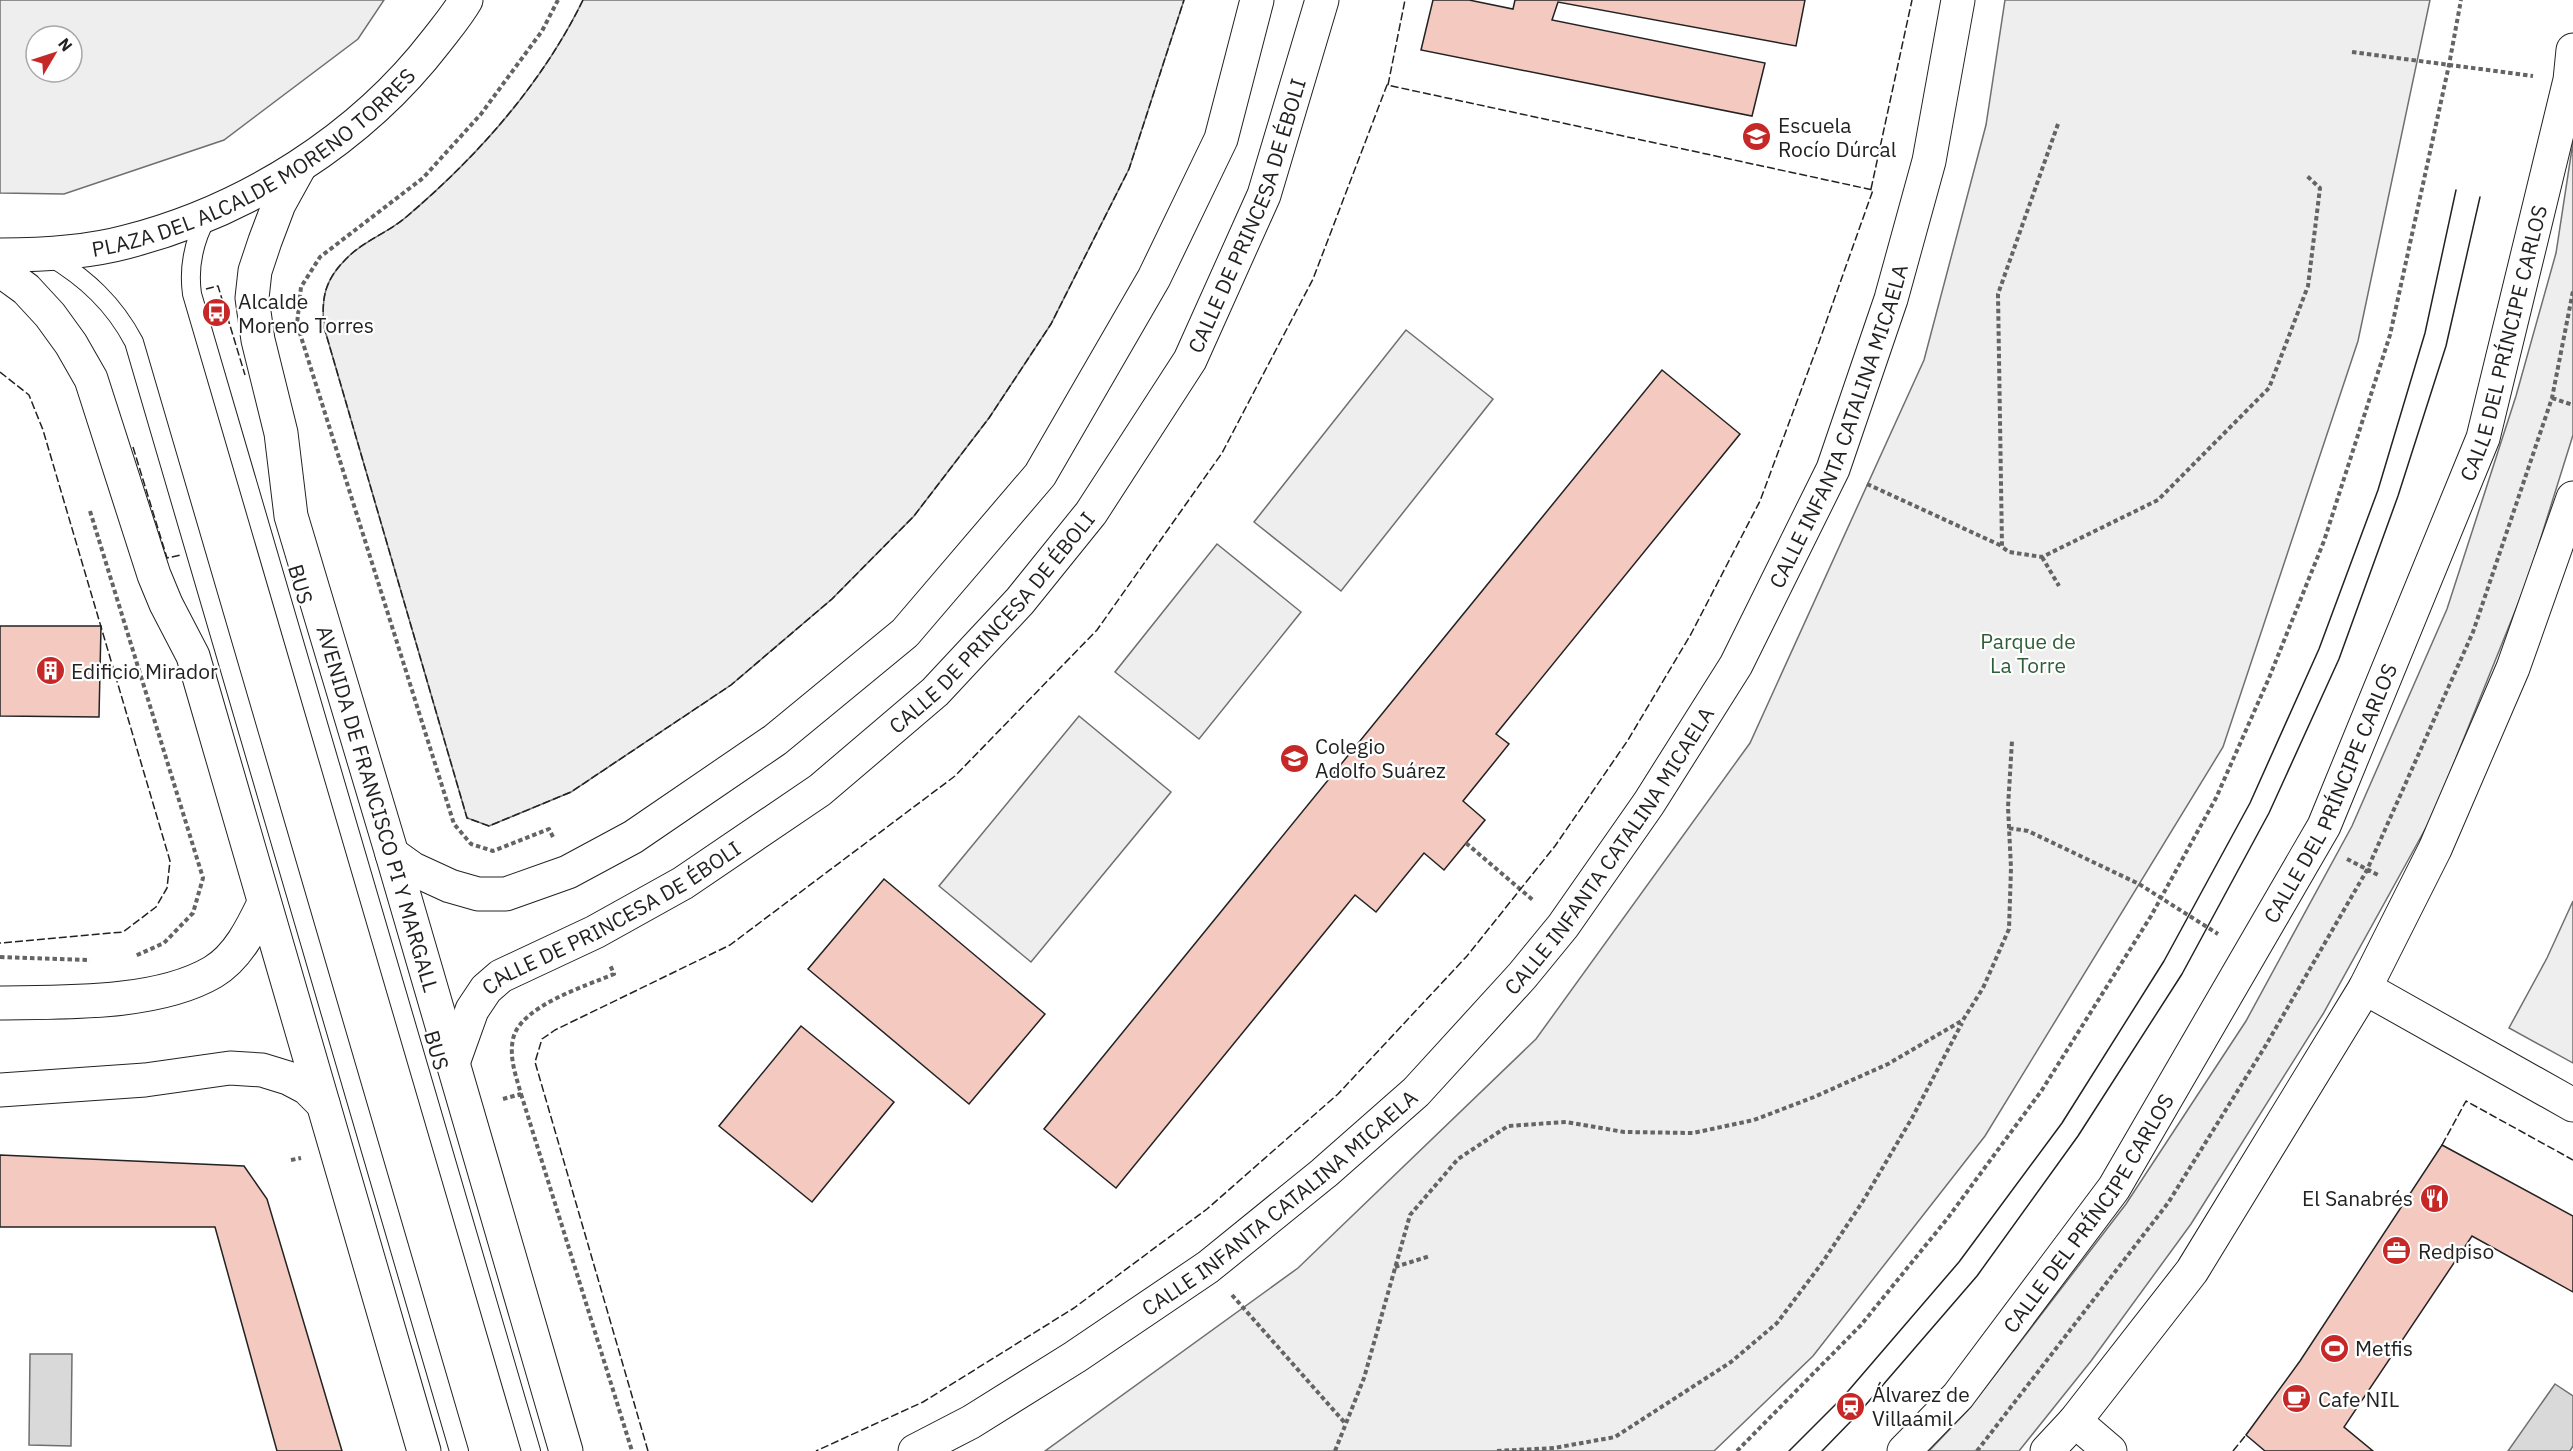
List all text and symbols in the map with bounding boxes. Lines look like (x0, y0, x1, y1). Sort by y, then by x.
north arrow (24, 24, 84, 84)
text: N (54, 34, 77, 55)
street label: PLAZA DEL ALCALDE MORENO TORRES (90, 62, 421, 263)
street label: CALLE DE PRINCESA DE ÉBOLI (1181, 75, 1312, 357)
place label: Escuela Rocío Dúrcal (1778, 111, 1897, 163)
school or university icon: Escuela Rocío Dúrcal (1741, 121, 1773, 153)
street label: CALLE DEL PRÍNCIPE CARLOS (2453, 202, 2553, 485)
street label: CALLE INFANTA CATALINA MICAELA (1762, 261, 1914, 593)
place label: Alcalde Moreno Torres (238, 287, 374, 339)
bus stop icon: Alcalde Moreno Torres (201, 297, 233, 329)
street label: CALLE DE PRINCESA DE ÉBOLI (883, 506, 1101, 740)
street label: BUS (282, 561, 320, 607)
street label: AVENIDA DE FRANCISCO PI Y MARGALL (311, 622, 445, 995)
park label: Parque de La Torre (1980, 627, 2076, 679)
building icon: Edificio Mirador (34, 655, 66, 687)
place label: Edificio Mirador (71, 657, 218, 685)
street label: CALLE DEL PRÍNCIPE CARLOS (2257, 659, 2403, 928)
street label: CALLE INFANTA CATALINA MICAELA (1498, 701, 1720, 1001)
place label: Colegio Adolfo Suárez (1315, 732, 1446, 784)
school or university icon: Colegio Adolfo Suárez (1278, 742, 1310, 774)
street label: CALLE DE PRINCESA DE ÉBOLI (475, 834, 746, 1001)
street label: BUS (418, 1027, 456, 1073)
street label: CALLE INFANTA CATALINA MICAELA (1136, 1083, 1423, 1322)
street label: CALLE DEL PRÍNCIPE CARLOS (1996, 1088, 2180, 1338)
restaurant icon: El Sanabrés (2418, 1182, 2450, 1214)
place label: El Sanabrés (2302, 1184, 2413, 1212)
office icon: Redpiso (2381, 1235, 2413, 1267)
place label: Redpiso (2418, 1237, 2494, 1265)
sports icon: Metfis (2318, 1332, 2350, 1364)
place label: Metfis (2355, 1334, 2413, 1362)
place label: Álvarez de Villaamil (1872, 1380, 1970, 1432)
cafe icon: Cafe NIL (2281, 1383, 2313, 1415)
place label: Cafe NIL (2318, 1385, 2399, 1413)
station icon: Álvarez de Villaamil (1835, 1390, 1867, 1422)

